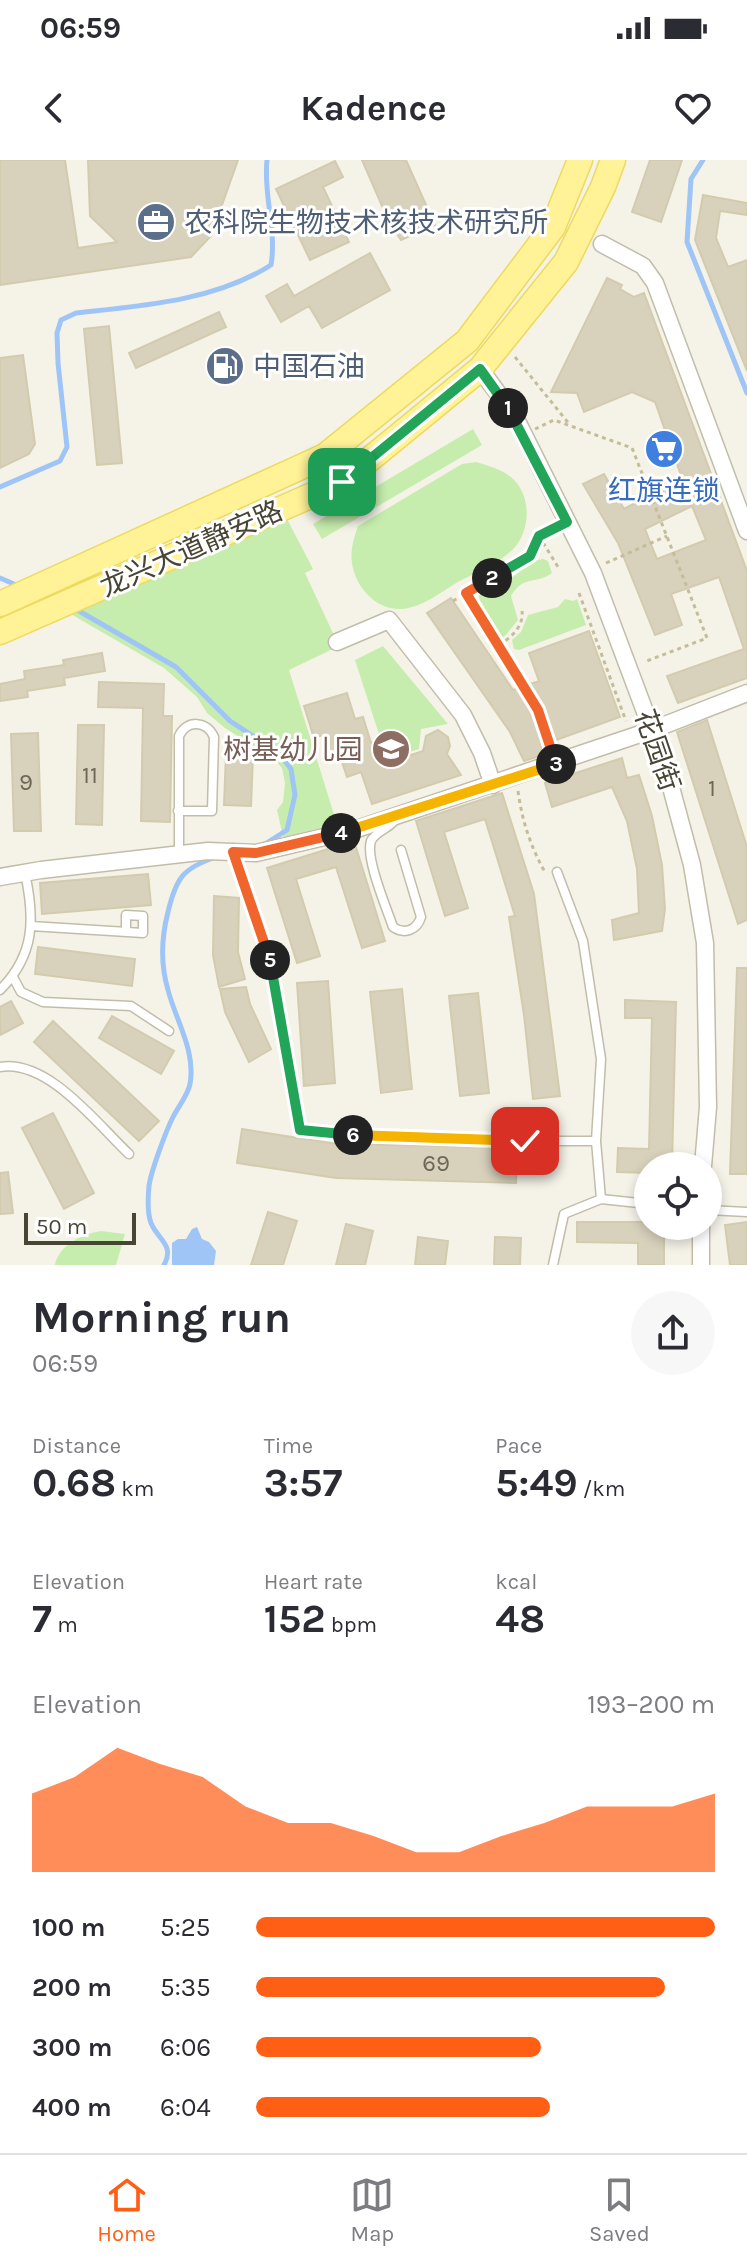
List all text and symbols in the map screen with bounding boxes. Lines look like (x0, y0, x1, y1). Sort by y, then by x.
text: 06:59 (40, 10, 121, 46)
icon: back (32, 86, 76, 130)
icon: heart (671, 86, 715, 130)
text: Kadence (300, 87, 447, 129)
office icon: 农科院生物技术核技术研究所 (135, 201, 177, 243)
place label: 农科院生物技术核技术研究所 (184, 206, 548, 239)
fuel station icon: 中国石油 (204, 345, 246, 387)
place label: 中国石油 (253, 350, 365, 383)
pin: 1 (488, 388, 528, 428)
text: 1 (504, 395, 512, 421)
supermarket icon: 红旗连锁 (643, 428, 685, 470)
pin (308, 448, 376, 516)
icon: arrive (320, 460, 364, 504)
place label: 红旗连锁 (608, 474, 720, 507)
street label: 龙兴大道静安路 (95, 494, 287, 603)
pin: 2 (472, 558, 512, 598)
text: 2 (485, 565, 499, 591)
street label: 花园街 (628, 705, 687, 795)
school or university icon: 树基幼儿园 (370, 728, 412, 770)
place label: 树基幼儿园 (223, 733, 363, 766)
pin: 3 (536, 744, 576, 784)
text: 3 (549, 751, 563, 777)
house number: 11 (82, 761, 98, 789)
house number: 9 (19, 768, 33, 796)
house number: 1 (708, 774, 716, 802)
pin: 4 (321, 813, 361, 853)
text: 4 (334, 820, 348, 846)
pin: 5 (250, 940, 290, 980)
text: 5 (264, 947, 276, 973)
pin (491, 1107, 559, 1175)
pin: 6 (333, 1115, 373, 1155)
icon: check (503, 1119, 547, 1163)
text: 6 (346, 1122, 360, 1148)
house number: 69 (422, 1149, 450, 1177)
map controls (634, 1152, 722, 1240)
button: locate (634, 1152, 722, 1240)
scale bar (24, 1209, 136, 1245)
text: 50 m (36, 1214, 87, 1240)
button: share (631, 1291, 715, 1375)
text: Morning run (32, 1292, 291, 1343)
text: 06:59 (32, 1348, 98, 1379)
text: Distance (32, 1433, 121, 1459)
text: Time (264, 1433, 313, 1459)
text: Pace (495, 1433, 542, 1459)
text: 0.68 (32, 1459, 116, 1506)
text: 3:57 (264, 1459, 343, 1506)
text: 5:49 (495, 1459, 578, 1506)
text: km (116, 1476, 154, 1502)
text: /km (578, 1476, 625, 1502)
text: Elevation (32, 1569, 125, 1595)
text: Heart rate (264, 1569, 363, 1595)
text: kcal (495, 1569, 537, 1595)
text: 7 (32, 1595, 52, 1642)
text: 152 (264, 1595, 325, 1642)
text: 48 (495, 1595, 545, 1642)
text: m (52, 1612, 78, 1638)
text: bpm (325, 1612, 377, 1638)
text: Elevation (32, 1689, 142, 1720)
text: 193–200 m (587, 1689, 715, 1720)
text: 100 m (32, 1912, 105, 1943)
text: 5:25 (160, 1912, 210, 1943)
text: 200 m (32, 1972, 112, 2003)
text: 5:35 (160, 1972, 211, 2003)
text: 300 m (32, 2032, 112, 2063)
text: 6:06 (160, 2032, 211, 2063)
text: 400 m (32, 2092, 112, 2123)
text: 6:04 (160, 2092, 211, 2123)
tab: Home (97, 2173, 156, 2247)
tab: Map (350, 2173, 394, 2247)
tab: Saved (589, 2173, 650, 2247)

